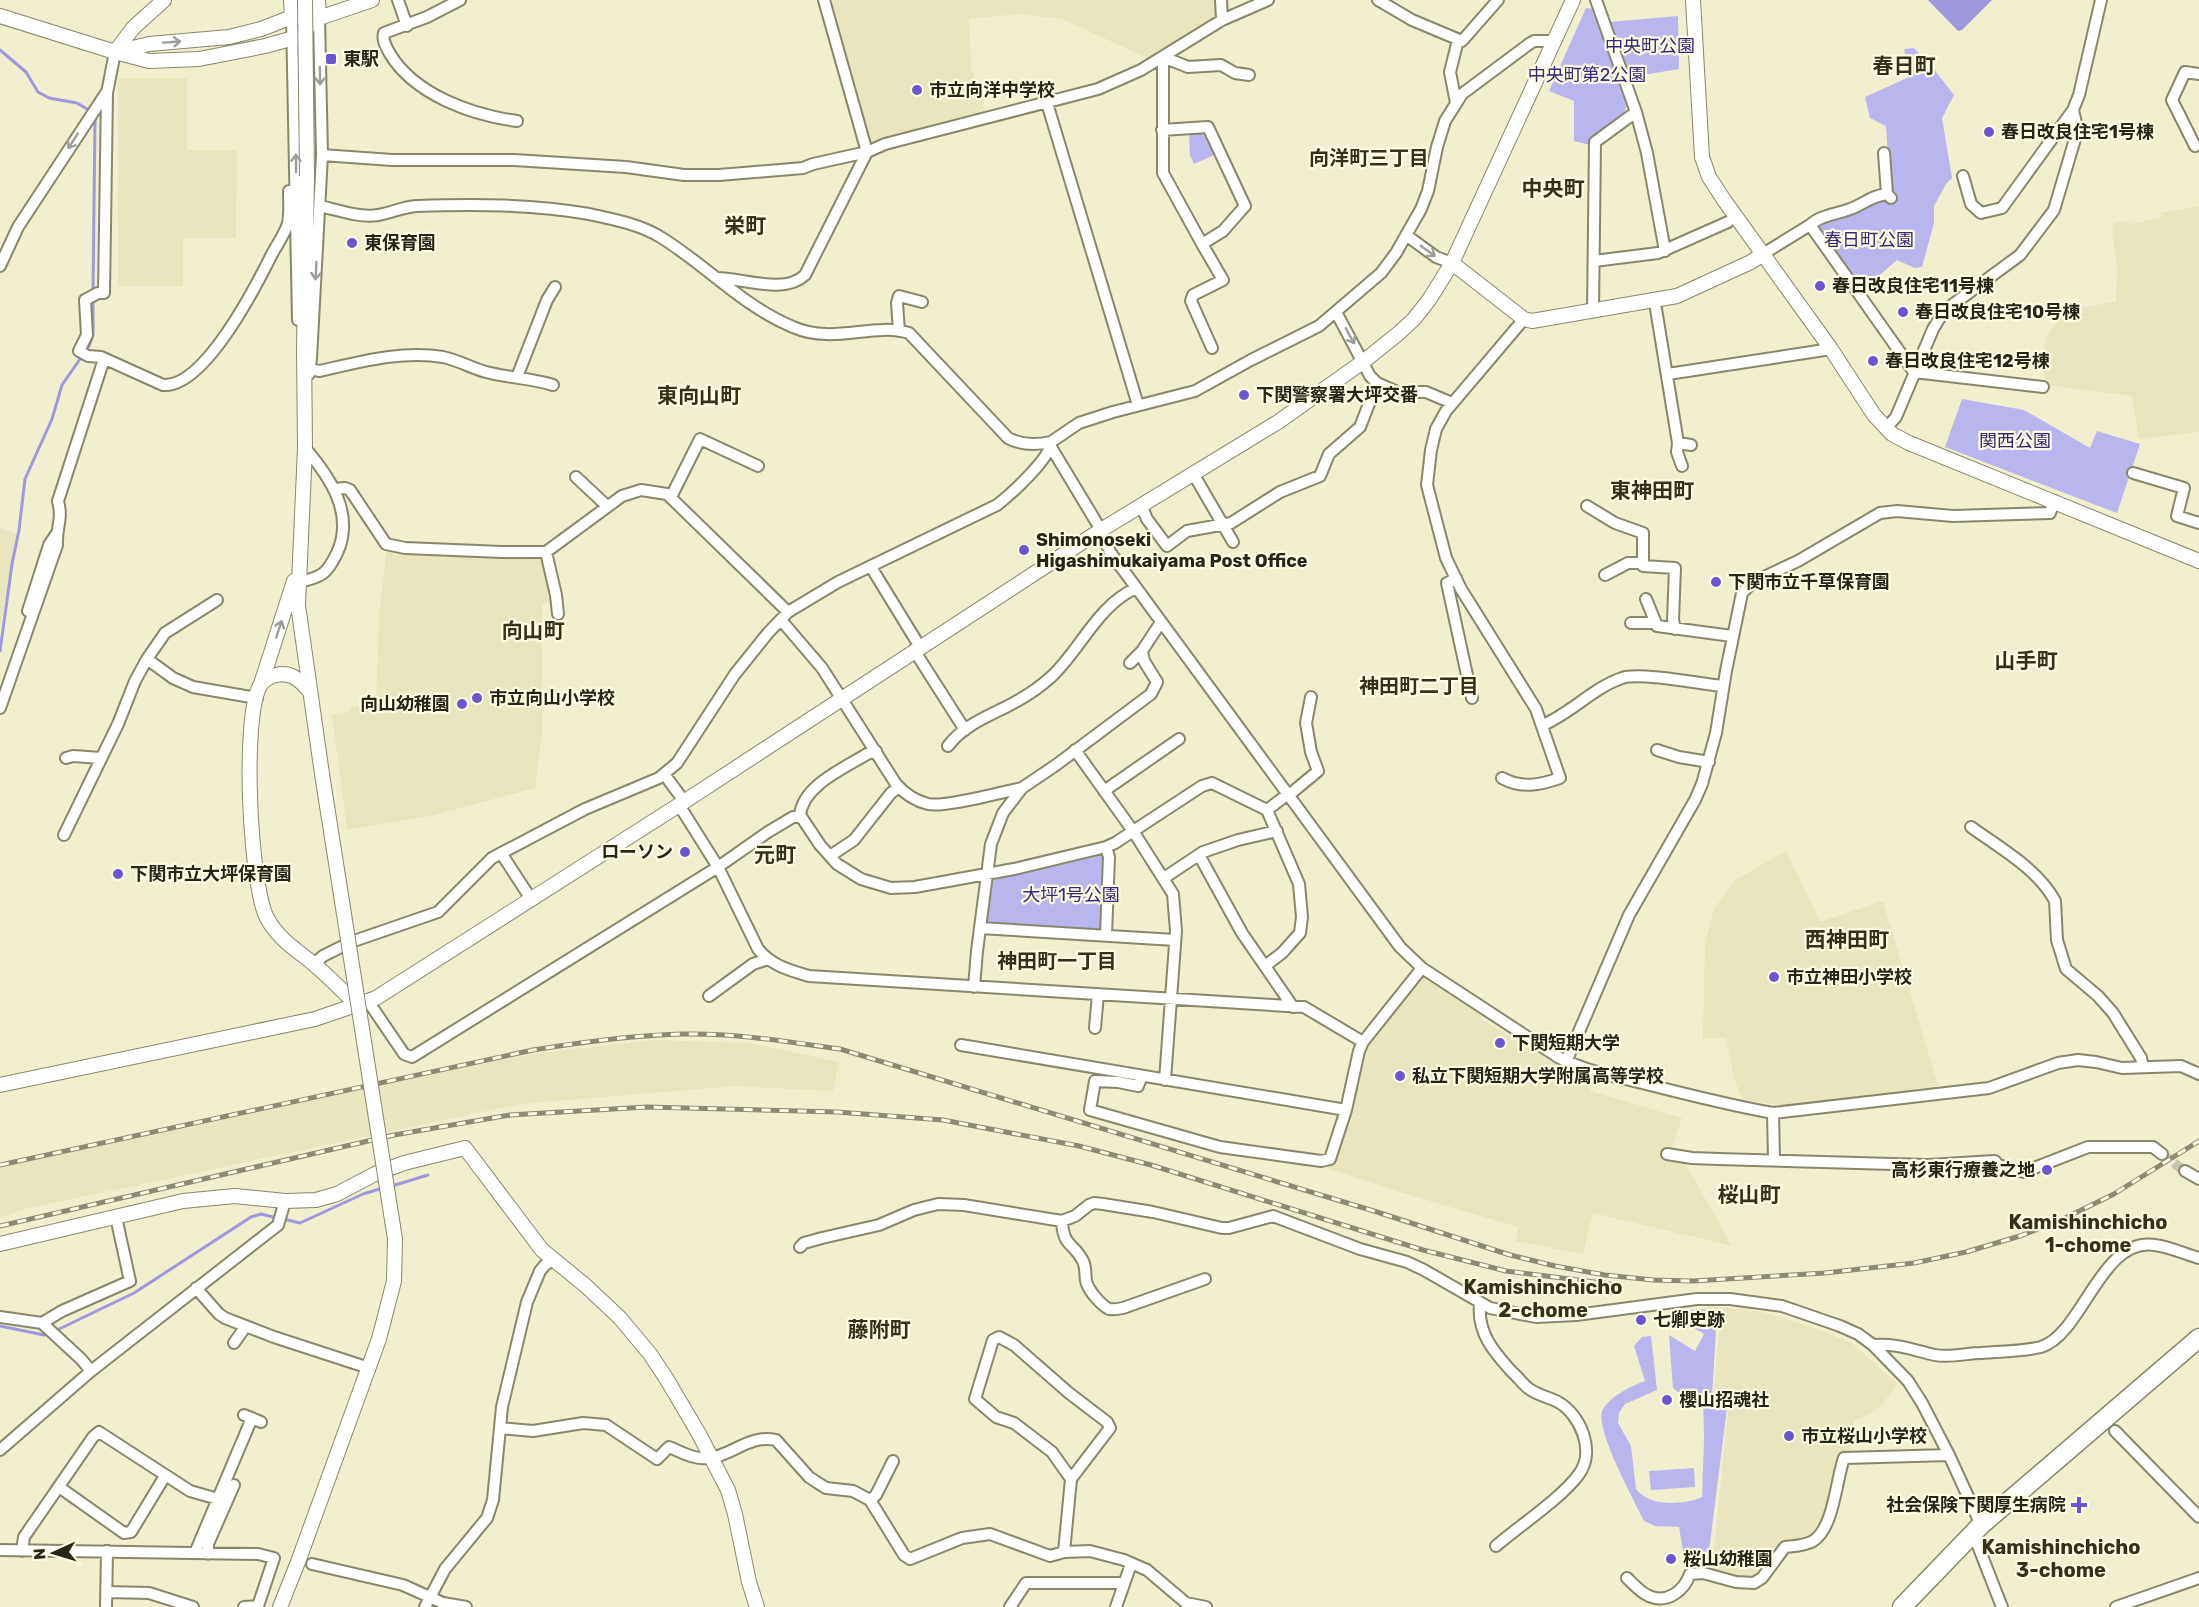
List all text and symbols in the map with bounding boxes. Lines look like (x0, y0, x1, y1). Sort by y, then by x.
park label: 中央町公園 (1605, 35, 1695, 57)
one-way arrow (162, 36, 182, 47)
place label: 東駅 (343, 48, 379, 70)
marker: 東駅 (324, 52, 338, 66)
district label: 春日町 (1873, 53, 1936, 78)
park label: 中央町第2公園 (1528, 64, 1646, 86)
one-way arrow (314, 66, 326, 86)
place label: 市立向洋中学校 (929, 79, 1055, 101)
marker: 市立向洋中学校 (910, 83, 924, 97)
place label: 春日改良住宅1号棟 (2001, 121, 2154, 143)
marker: 春日改良住宅1号棟 (1982, 125, 1996, 139)
one-way arrow (67, 132, 79, 149)
district label: 向洋町三丁目 (1309, 146, 1429, 170)
one-way arrow (290, 153, 302, 173)
district label: 中央町 (1522, 176, 1585, 201)
district label: 栄町 (724, 213, 766, 238)
park label: 春日町公園 (1824, 229, 1914, 251)
place label: 東保育園 (364, 232, 436, 254)
marker: 東保育園 (345, 236, 359, 250)
one-way arrow (1420, 245, 1436, 258)
one-way arrow (311, 261, 322, 281)
place label: 春日改良住宅11号棟 (1832, 275, 1994, 297)
marker: 春日改良住宅11号棟 (1813, 279, 1827, 293)
place label: 春日改良住宅10号棟 (1915, 301, 2080, 323)
marker: 春日改良住宅10号棟 (1896, 305, 1910, 319)
one-way arrow (1344, 327, 1356, 344)
place label: 春日改良住宅12号棟 (1885, 350, 2050, 372)
marker: 春日改良住宅12号棟 (1866, 354, 1880, 368)
district label: 東向山町 (657, 383, 741, 408)
place label: 下関警察署大坪交番 (1256, 384, 1418, 406)
marker: 下関警察署大坪交番 (1237, 388, 1251, 402)
park label: 関西公園 (1979, 430, 2051, 452)
district label: 東神田町 (1610, 478, 1694, 503)
place label: Shimonoseki Higashimukaiyama Post Office (1036, 529, 1308, 572)
marker: Shimonoseki Higashimukaiyama Post Office (1017, 543, 1031, 557)
place label: 下関市立千草保育園 (1728, 571, 1890, 593)
marker: 下関市立千草保育園 (1709, 575, 1723, 589)
district label: 向山町 (502, 618, 565, 643)
one-way arrow (274, 620, 285, 639)
district label: 山手町 (1995, 648, 2058, 673)
district label: 神田町二丁目 (1359, 674, 1479, 698)
place label: 市立向山小学校 (489, 687, 615, 709)
marker: 市立向山小学校 (470, 691, 484, 705)
place label: 向山幼稚園 (360, 693, 450, 715)
marker: 向山幼稚園 (455, 697, 469, 711)
place label: ローソン (601, 841, 673, 863)
district label: 元町 (754, 842, 796, 867)
marker: ローソン (678, 845, 692, 859)
place label: 下関市立大坪保育園 (130, 863, 292, 885)
marker: 下関市立大坪保育園 (111, 867, 125, 881)
park label: 大坪1号公園 (1022, 884, 1120, 906)
district label: 西神田町 (1805, 927, 1889, 952)
district label: 神田町一丁目 (997, 949, 1117, 973)
place label: 市立神田小学校 (1786, 966, 1912, 988)
marker: 市立神田小学校 (1767, 970, 1781, 984)
place label: 下関短期大学 (1512, 1032, 1620, 1054)
marker: 下関短期大学 (1493, 1036, 1507, 1050)
place label: 私立下関短期大学附属高等学校 (1412, 1065, 1664, 1087)
marker: 私立下関短期大学附属高等学校 (1393, 1069, 1407, 1083)
place label: 高杉東行療養之地 (1891, 1159, 2035, 1181)
marker: 高杉東行療養之地 (2040, 1163, 2054, 1177)
district label: 桜山町 (1718, 1182, 1781, 1207)
district label: Kamishinchicho 1-chome (2008, 1210, 2168, 1257)
district label: Kamishinchicho 2-chome (1463, 1275, 1623, 1322)
place label: 七卿史跡 (1653, 1309, 1725, 1331)
marker: 七卿史跡 (1634, 1313, 1648, 1327)
district label: 藤附町 (848, 1317, 911, 1342)
place label: 櫻山招魂社 (1679, 1389, 1769, 1411)
marker: 櫻山招魂社 (1660, 1393, 1674, 1407)
place label: 市立桜山小学校 (1801, 1425, 1927, 1447)
marker: 市立桜山小学校 (1782, 1429, 1796, 1443)
place label: 社会保険下関厚生病院 (1886, 1494, 2066, 1516)
marker: 社会保険下関厚生病院 (2070, 1496, 2088, 1514)
north arrow (24, 1523, 84, 1583)
district label: Kamishinchicho 3-chome (1981, 1535, 2141, 1582)
text: N (30, 1548, 49, 1560)
place label: 桜山幼稚園 (1683, 1548, 1773, 1570)
marker: 桜山幼稚園 (1664, 1552, 1678, 1566)

